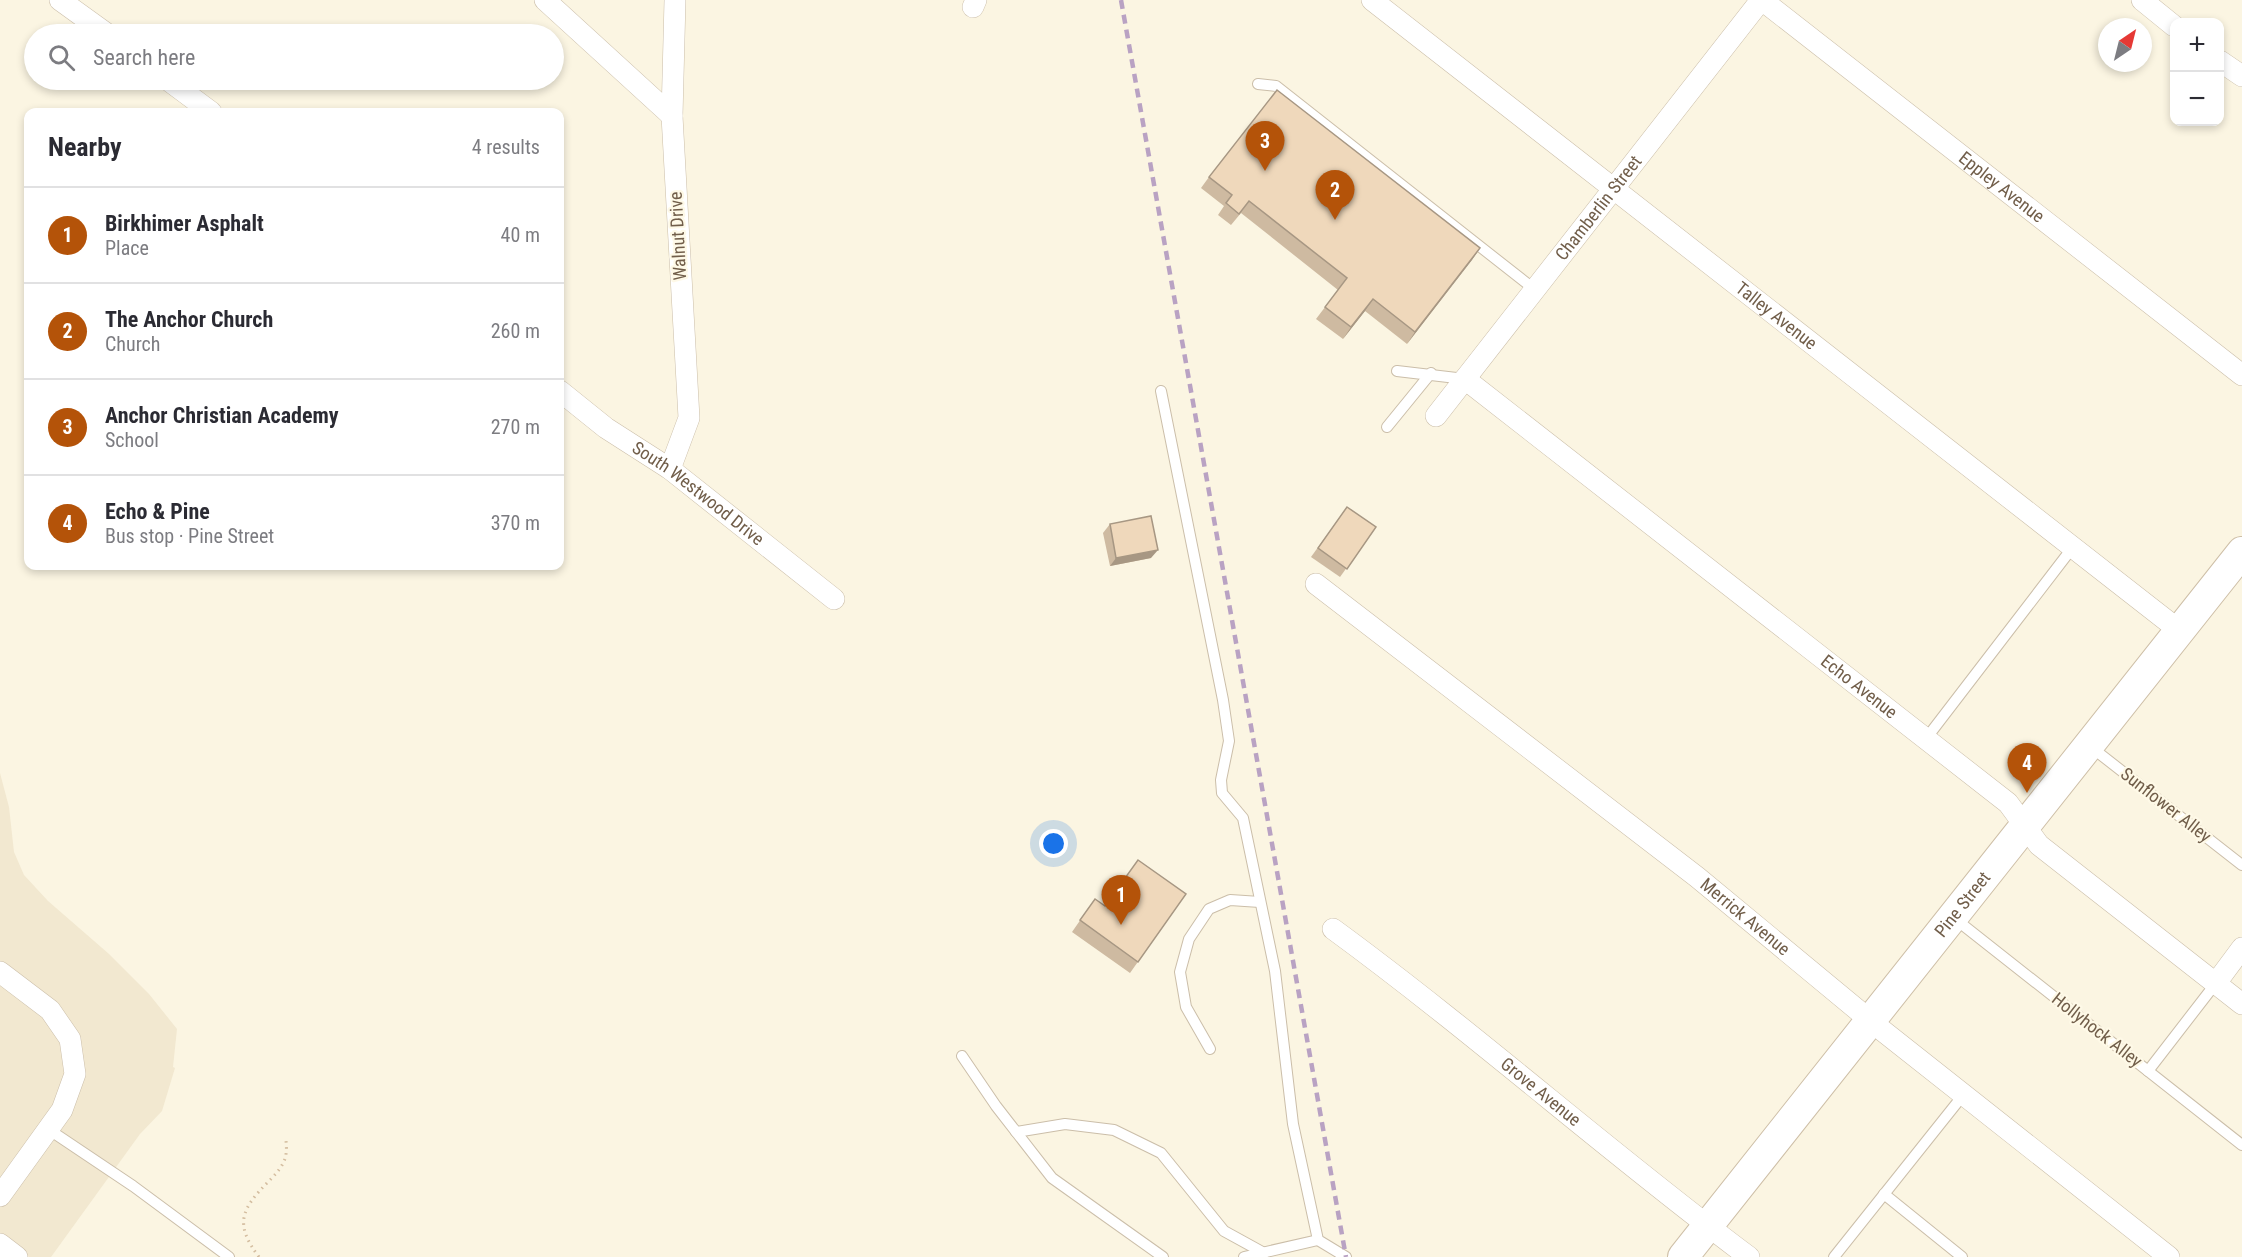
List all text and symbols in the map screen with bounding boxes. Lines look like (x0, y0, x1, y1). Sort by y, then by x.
north arrow (2098, 18, 2152, 72)
map controls (2170, 18, 2224, 126)
button: + (2170, 18, 2224, 72)
search box (24, 24, 564, 90)
icon: search (45, 41, 78, 74)
text: Search here (93, 45, 195, 70)
button: − (2170, 72, 2224, 126)
pin: 3 (1246, 122, 1284, 171)
text: Nearby (48, 132, 122, 162)
text: 4 results (472, 135, 540, 159)
street label: Eppley Avenue (1955, 147, 2049, 227)
street label: Chamberlin Street (1551, 151, 1646, 264)
pin: 2 (1316, 170, 1354, 220)
street label: Walnut Drive (665, 191, 690, 281)
text: Birkhimer Asphalt (105, 211, 264, 236)
text: 1 (62, 223, 73, 247)
text: 40 m (501, 223, 540, 247)
text: Place (105, 236, 149, 260)
street label: Talley Avenue (1732, 277, 1821, 354)
text: The Anchor Church (105, 307, 273, 332)
text: 2 (62, 319, 73, 343)
text: 260 m (491, 319, 540, 343)
text: Church (105, 332, 160, 356)
text: Anchor Christian Academy (105, 403, 339, 428)
text: 3 (62, 415, 73, 439)
text: 270 m (491, 415, 540, 439)
text: School (105, 428, 159, 452)
street label: South Westwood Drive (629, 437, 768, 549)
text: Echo & Pine (105, 499, 210, 524)
text: 4 (62, 511, 73, 535)
text: 370 m (491, 511, 540, 535)
text: Bus stop · Pine Street (105, 524, 274, 548)
street label: Echo Avenue (1817, 650, 1902, 723)
pin: 4 (2008, 744, 2046, 793)
street label: Sunflower Alley (2117, 763, 2216, 847)
your location (1039, 829, 1068, 858)
street label: Pine Street (1930, 867, 1995, 941)
street label: Merrick Avenue (1696, 873, 1794, 959)
pin: 1 (1102, 876, 1140, 925)
street label: Hollyhock Alley (2048, 988, 2147, 1072)
street label: Grove Avenue (1497, 1053, 1585, 1130)

